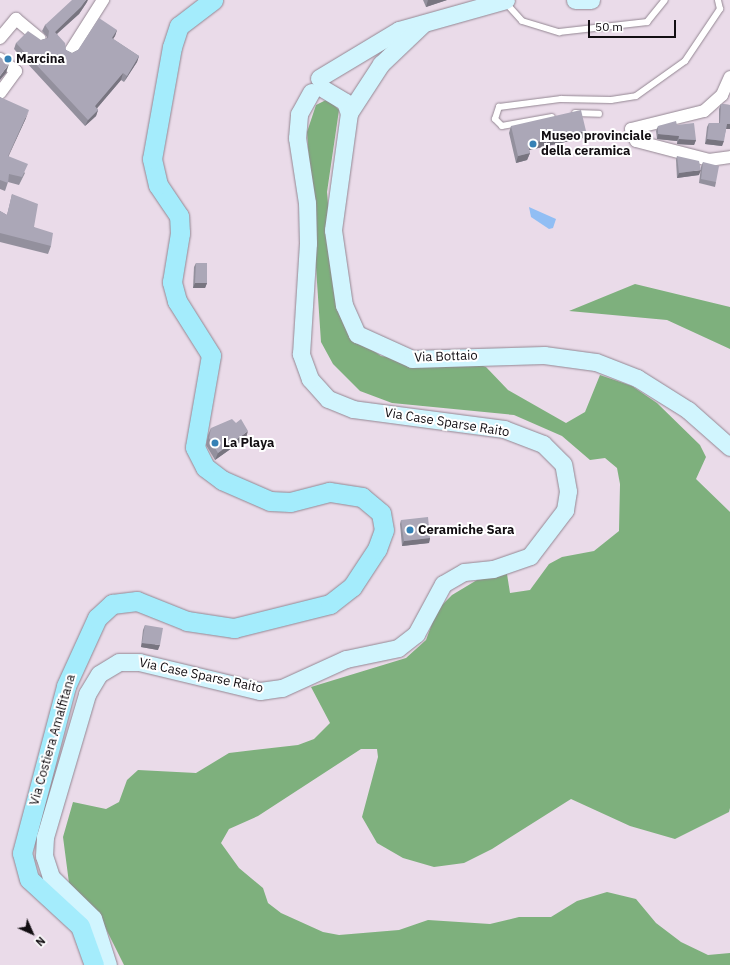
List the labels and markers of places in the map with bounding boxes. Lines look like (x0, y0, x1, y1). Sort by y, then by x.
place label: Marcina (16, 51, 65, 67)
marker: Marcina (3, 54, 13, 64)
place label: Museo provinciale della ceramica (541, 129, 652, 160)
marker: Museo provinciale della ceramica (528, 139, 538, 149)
place label: La Playa (223, 435, 274, 451)
marker: La Playa (210, 438, 220, 448)
place label: Ceramiche Sara (418, 522, 514, 538)
marker: Ceramiche Sara (405, 525, 415, 535)

